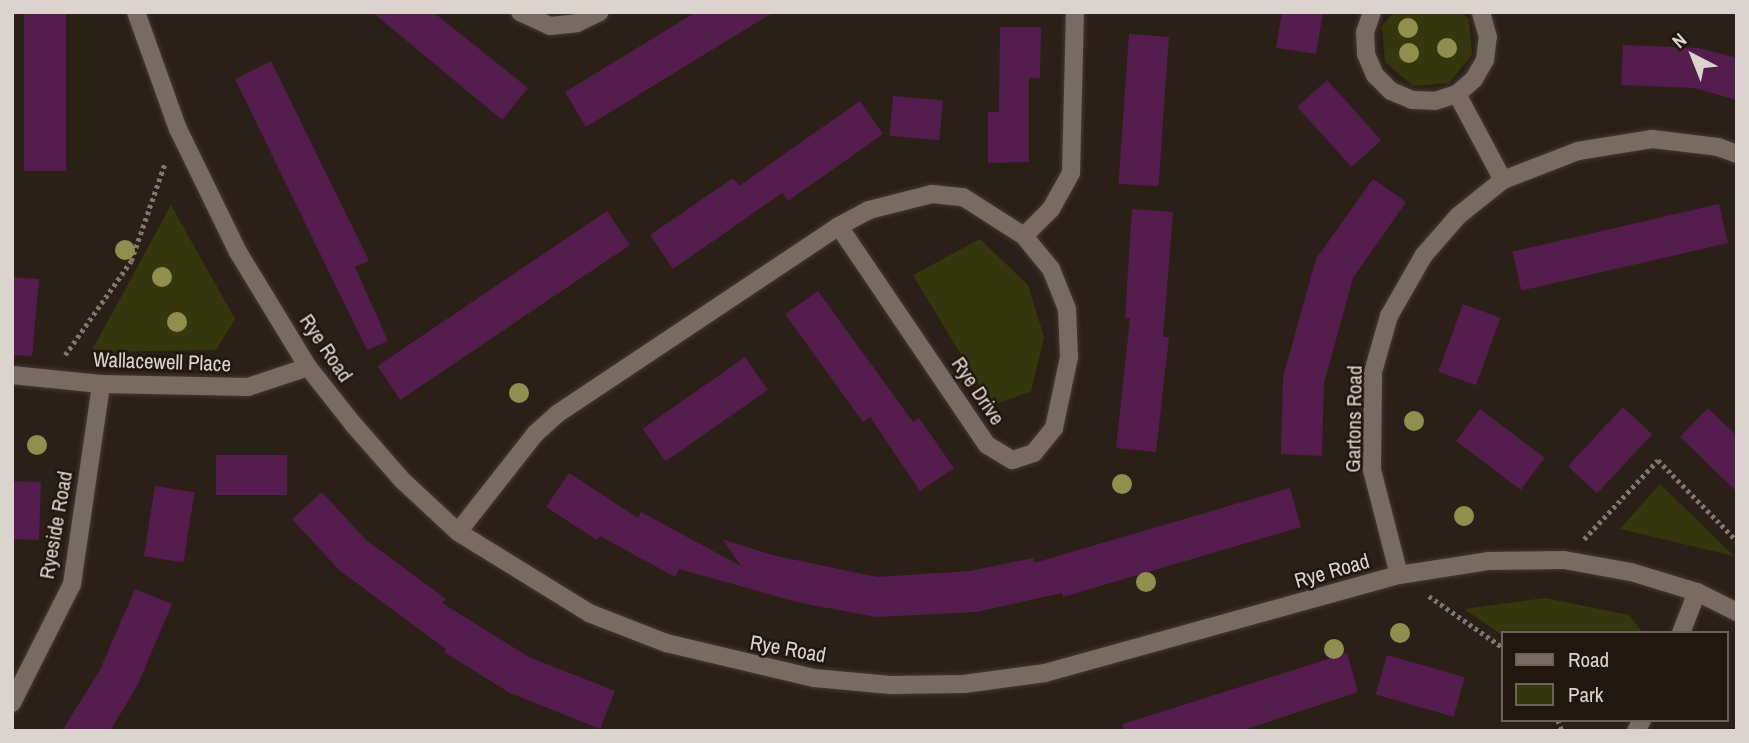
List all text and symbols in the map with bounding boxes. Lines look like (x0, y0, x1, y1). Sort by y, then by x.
north arrow (1658, 21, 1728, 91)
text: N (1666, 27, 1692, 54)
street label: Rye Road (294, 309, 358, 387)
street label: Wallacewell Place (93, 347, 231, 377)
street label: Rye Drive (946, 352, 1010, 430)
street label: Gartons Road (1340, 365, 1368, 473)
street label: Ryeside Road (34, 469, 78, 581)
street label: Rye Road (1292, 548, 1372, 594)
street label: Rye Road (748, 630, 828, 668)
legend (1500, 631, 1728, 722)
text: Road (1568, 645, 1609, 674)
text: Park (1568, 680, 1603, 709)

